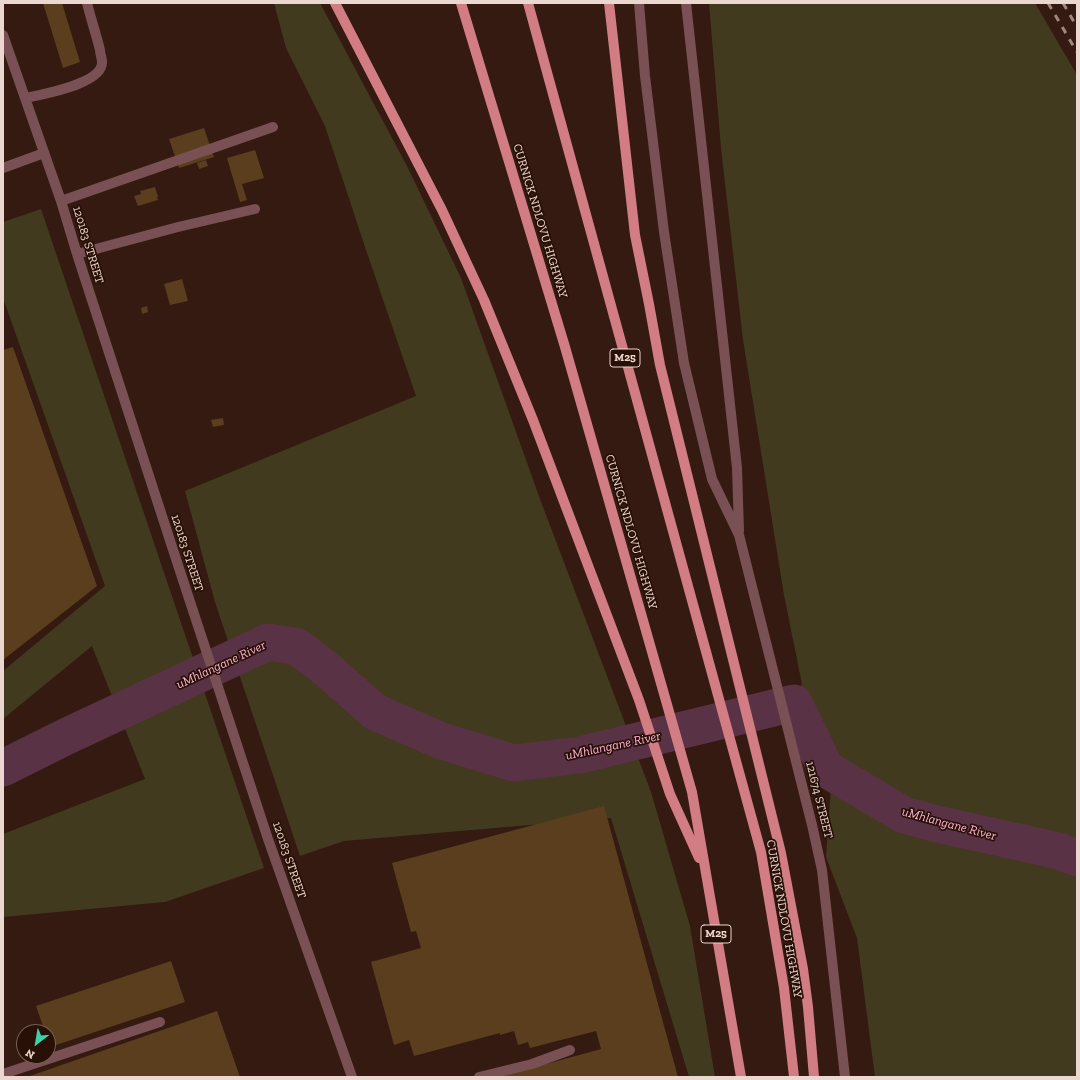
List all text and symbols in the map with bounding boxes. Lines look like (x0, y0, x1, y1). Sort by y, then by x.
street label: CURNICK NDLOVU HIGHWAY (510, 142, 570, 300)
street label: 120183 STREET (69, 205, 107, 285)
road number: M25 (610, 349, 640, 367)
street label: CURNICK NDLOVU HIGHWAY (602, 453, 660, 611)
street label: 120183 STREET (168, 513, 206, 593)
water label: uMhlangane River (174, 637, 268, 693)
water label: uMhlangane River (564, 728, 662, 764)
street label: 121674 STREET (802, 760, 836, 840)
water label: uMhlangane River (900, 804, 998, 844)
street label: 120183 STREET (269, 820, 309, 900)
street label: CURNICK NDLOVU HIGHWAY (763, 839, 805, 999)
road number: M25 (701, 925, 731, 943)
north arrow (16, 1024, 56, 1064)
text: N (23, 1046, 37, 1062)

